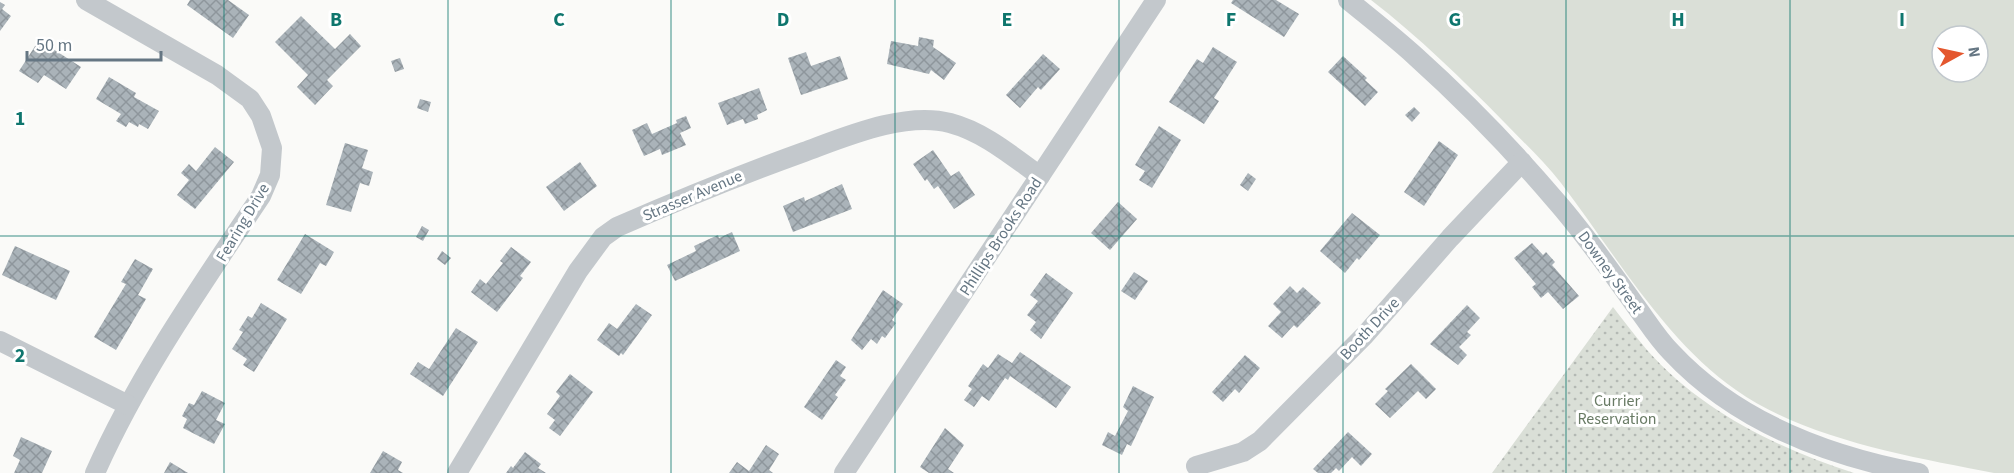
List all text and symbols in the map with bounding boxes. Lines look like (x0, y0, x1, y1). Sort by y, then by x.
text: B (330, 6, 342, 34)
text: C (553, 6, 565, 34)
text: D (777, 6, 789, 34)
text: E (1002, 6, 1012, 34)
text: F (1226, 6, 1236, 34)
text: G (1449, 6, 1461, 34)
text: H (1671, 6, 1685, 34)
text: I (1899, 6, 1905, 34)
scale bar (27, 24, 160, 62)
north arrow (1930, 24, 1990, 84)
text: 50 m (36, 33, 72, 58)
text: N (1962, 45, 1985, 59)
text: 1 (15, 105, 25, 133)
street label: Strasser Avenue (639, 165, 746, 227)
street label: Phillips Brooks Road (954, 173, 1047, 300)
street label: Fearing Drive (211, 179, 275, 266)
street label: Downey Street (1573, 227, 1648, 319)
street label: Booth Drive (1335, 292, 1405, 365)
text: 2 (15, 342, 25, 370)
park label: Currier Reservation (1577, 390, 1657, 430)

